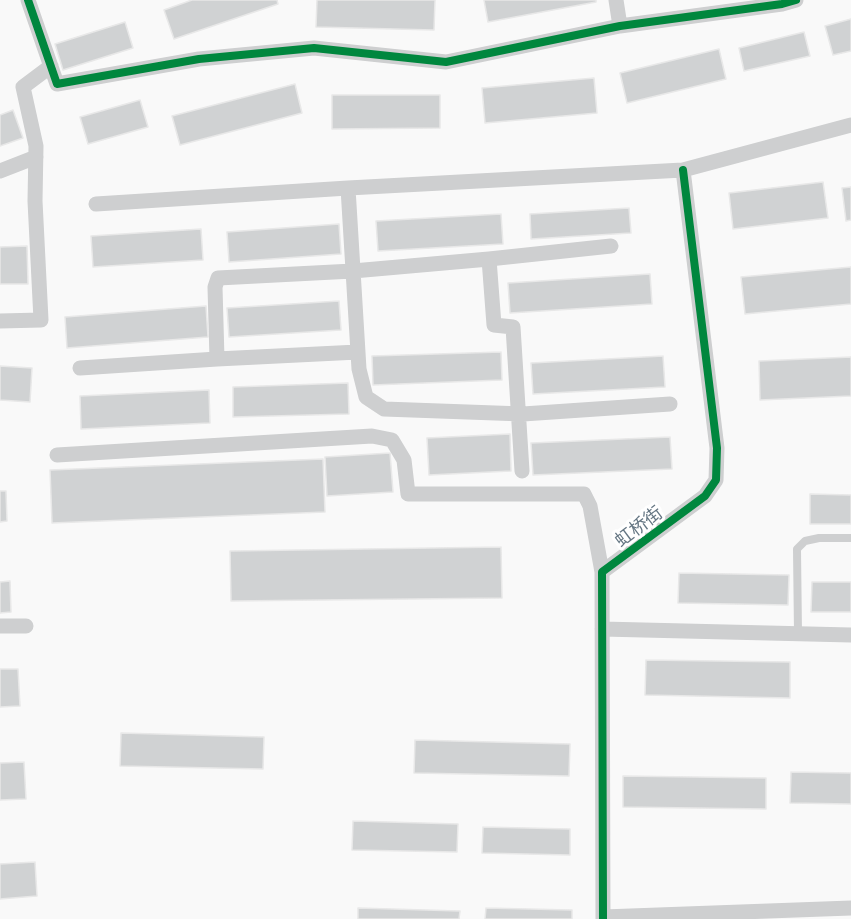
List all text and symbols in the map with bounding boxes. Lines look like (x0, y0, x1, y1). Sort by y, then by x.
street label: 虹桥街 (611, 502, 667, 552)

